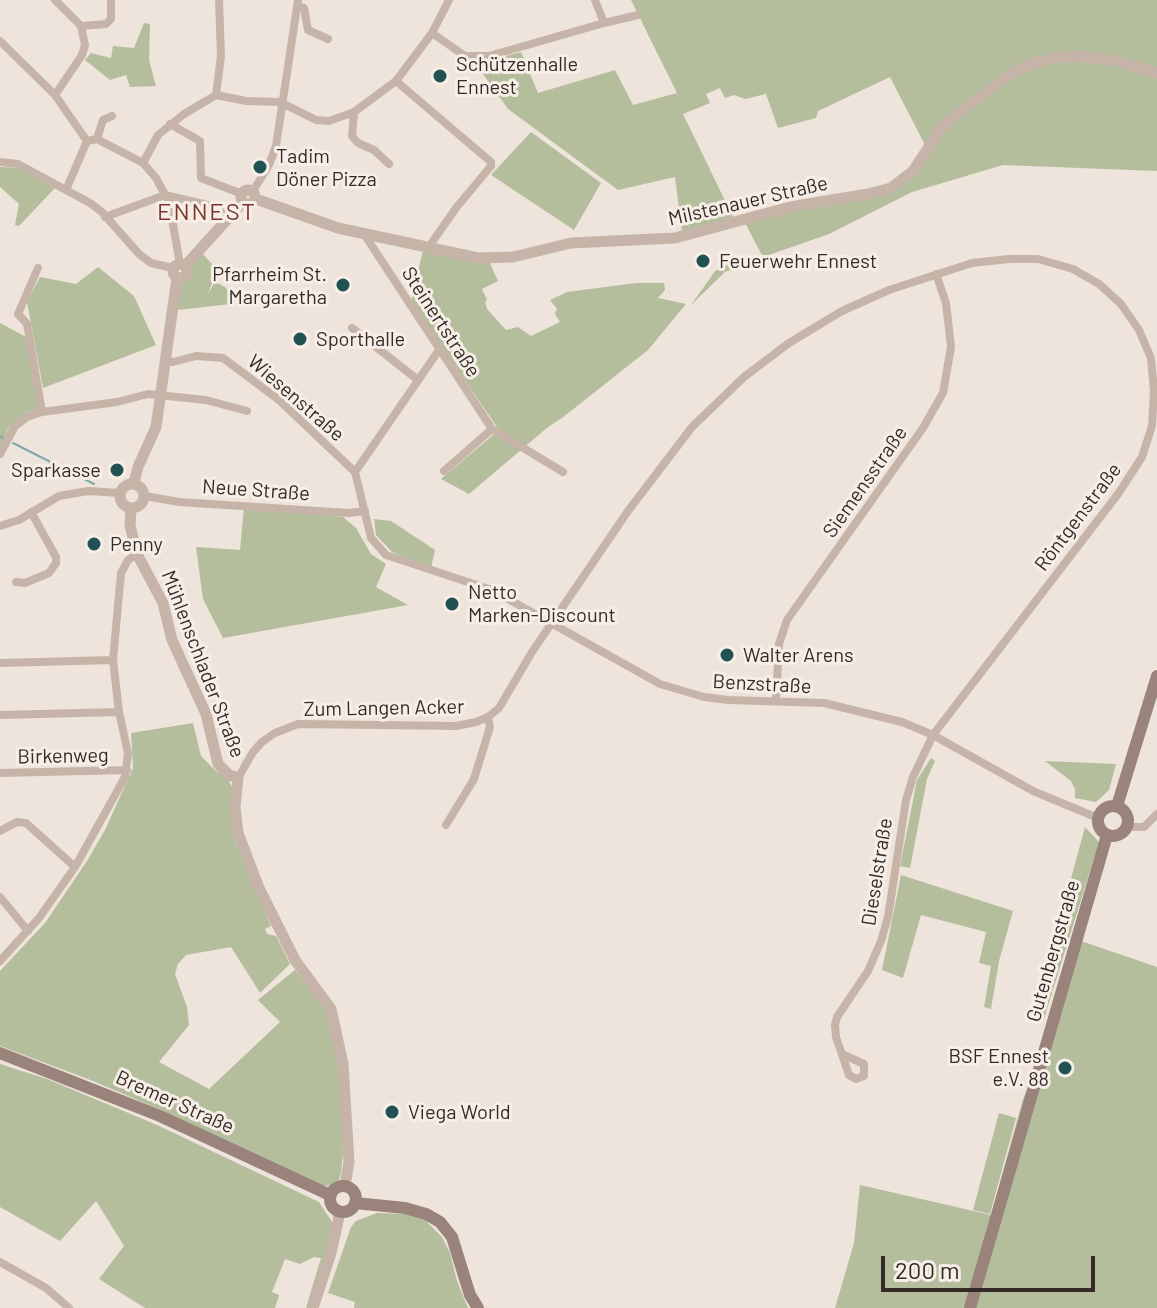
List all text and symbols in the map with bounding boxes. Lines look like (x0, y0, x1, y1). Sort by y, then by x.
place label: Schützenhalle Ennest (456, 52, 578, 99)
marker: Schützenhalle Ennest (431, 67, 449, 85)
place label: Tadim Döner Pizza (276, 144, 377, 191)
marker: Tadim Döner Pizza (251, 158, 269, 176)
street label: Milstenauer Straße (666, 171, 830, 231)
district label: ENNEST (157, 198, 257, 226)
place label: Feuerwehr Ennest (719, 249, 877, 273)
marker: Feuerwehr Ennest (694, 252, 712, 270)
place label: Pfarrheim St. Margaretha (212, 262, 327, 309)
street label: Steinertstraße (396, 262, 486, 382)
marker: Pfarrheim St. Margaretha (334, 276, 352, 294)
place label: Sporthalle (316, 327, 405, 351)
marker: Sporthalle (291, 330, 309, 348)
street label: Wiesenstraße (243, 349, 349, 447)
street label: Siemensstraße (818, 422, 912, 542)
place label: Sparkasse (11, 458, 101, 482)
street label: Röntgenstraße (1030, 458, 1126, 576)
marker: Sparkasse (108, 461, 126, 479)
street label: Neue Straße (201, 474, 311, 506)
place label: Penny (110, 532, 163, 556)
marker: Penny (85, 535, 103, 553)
street label: Mühlenschlader Straße (156, 567, 250, 761)
place label: Netto Marken-Discount (468, 580, 616, 627)
marker: Netto Marken-Discount (443, 595, 461, 613)
place label: Walter Arens (743, 643, 854, 667)
marker: Walter Arens (718, 646, 736, 664)
street label: Benzstraße (712, 669, 812, 699)
street label: Zum Langen Acker (304, 695, 464, 721)
street label: Birkenweg (17, 743, 109, 769)
street label: Dieselstraße (857, 816, 897, 928)
street label: Gutenbergstraße (1021, 877, 1085, 1025)
place label: BSF Ennest e.V. 88 (949, 1044, 1049, 1091)
marker: BSF Ennest e.V. 88 (1056, 1059, 1074, 1077)
street label: Bremer Straße (112, 1065, 238, 1139)
place label: Viega World (408, 1100, 511, 1124)
marker: Viega World (383, 1103, 401, 1121)
scale bar (885, 1240, 1099, 1290)
text: 200 m (895, 1255, 960, 1284)

